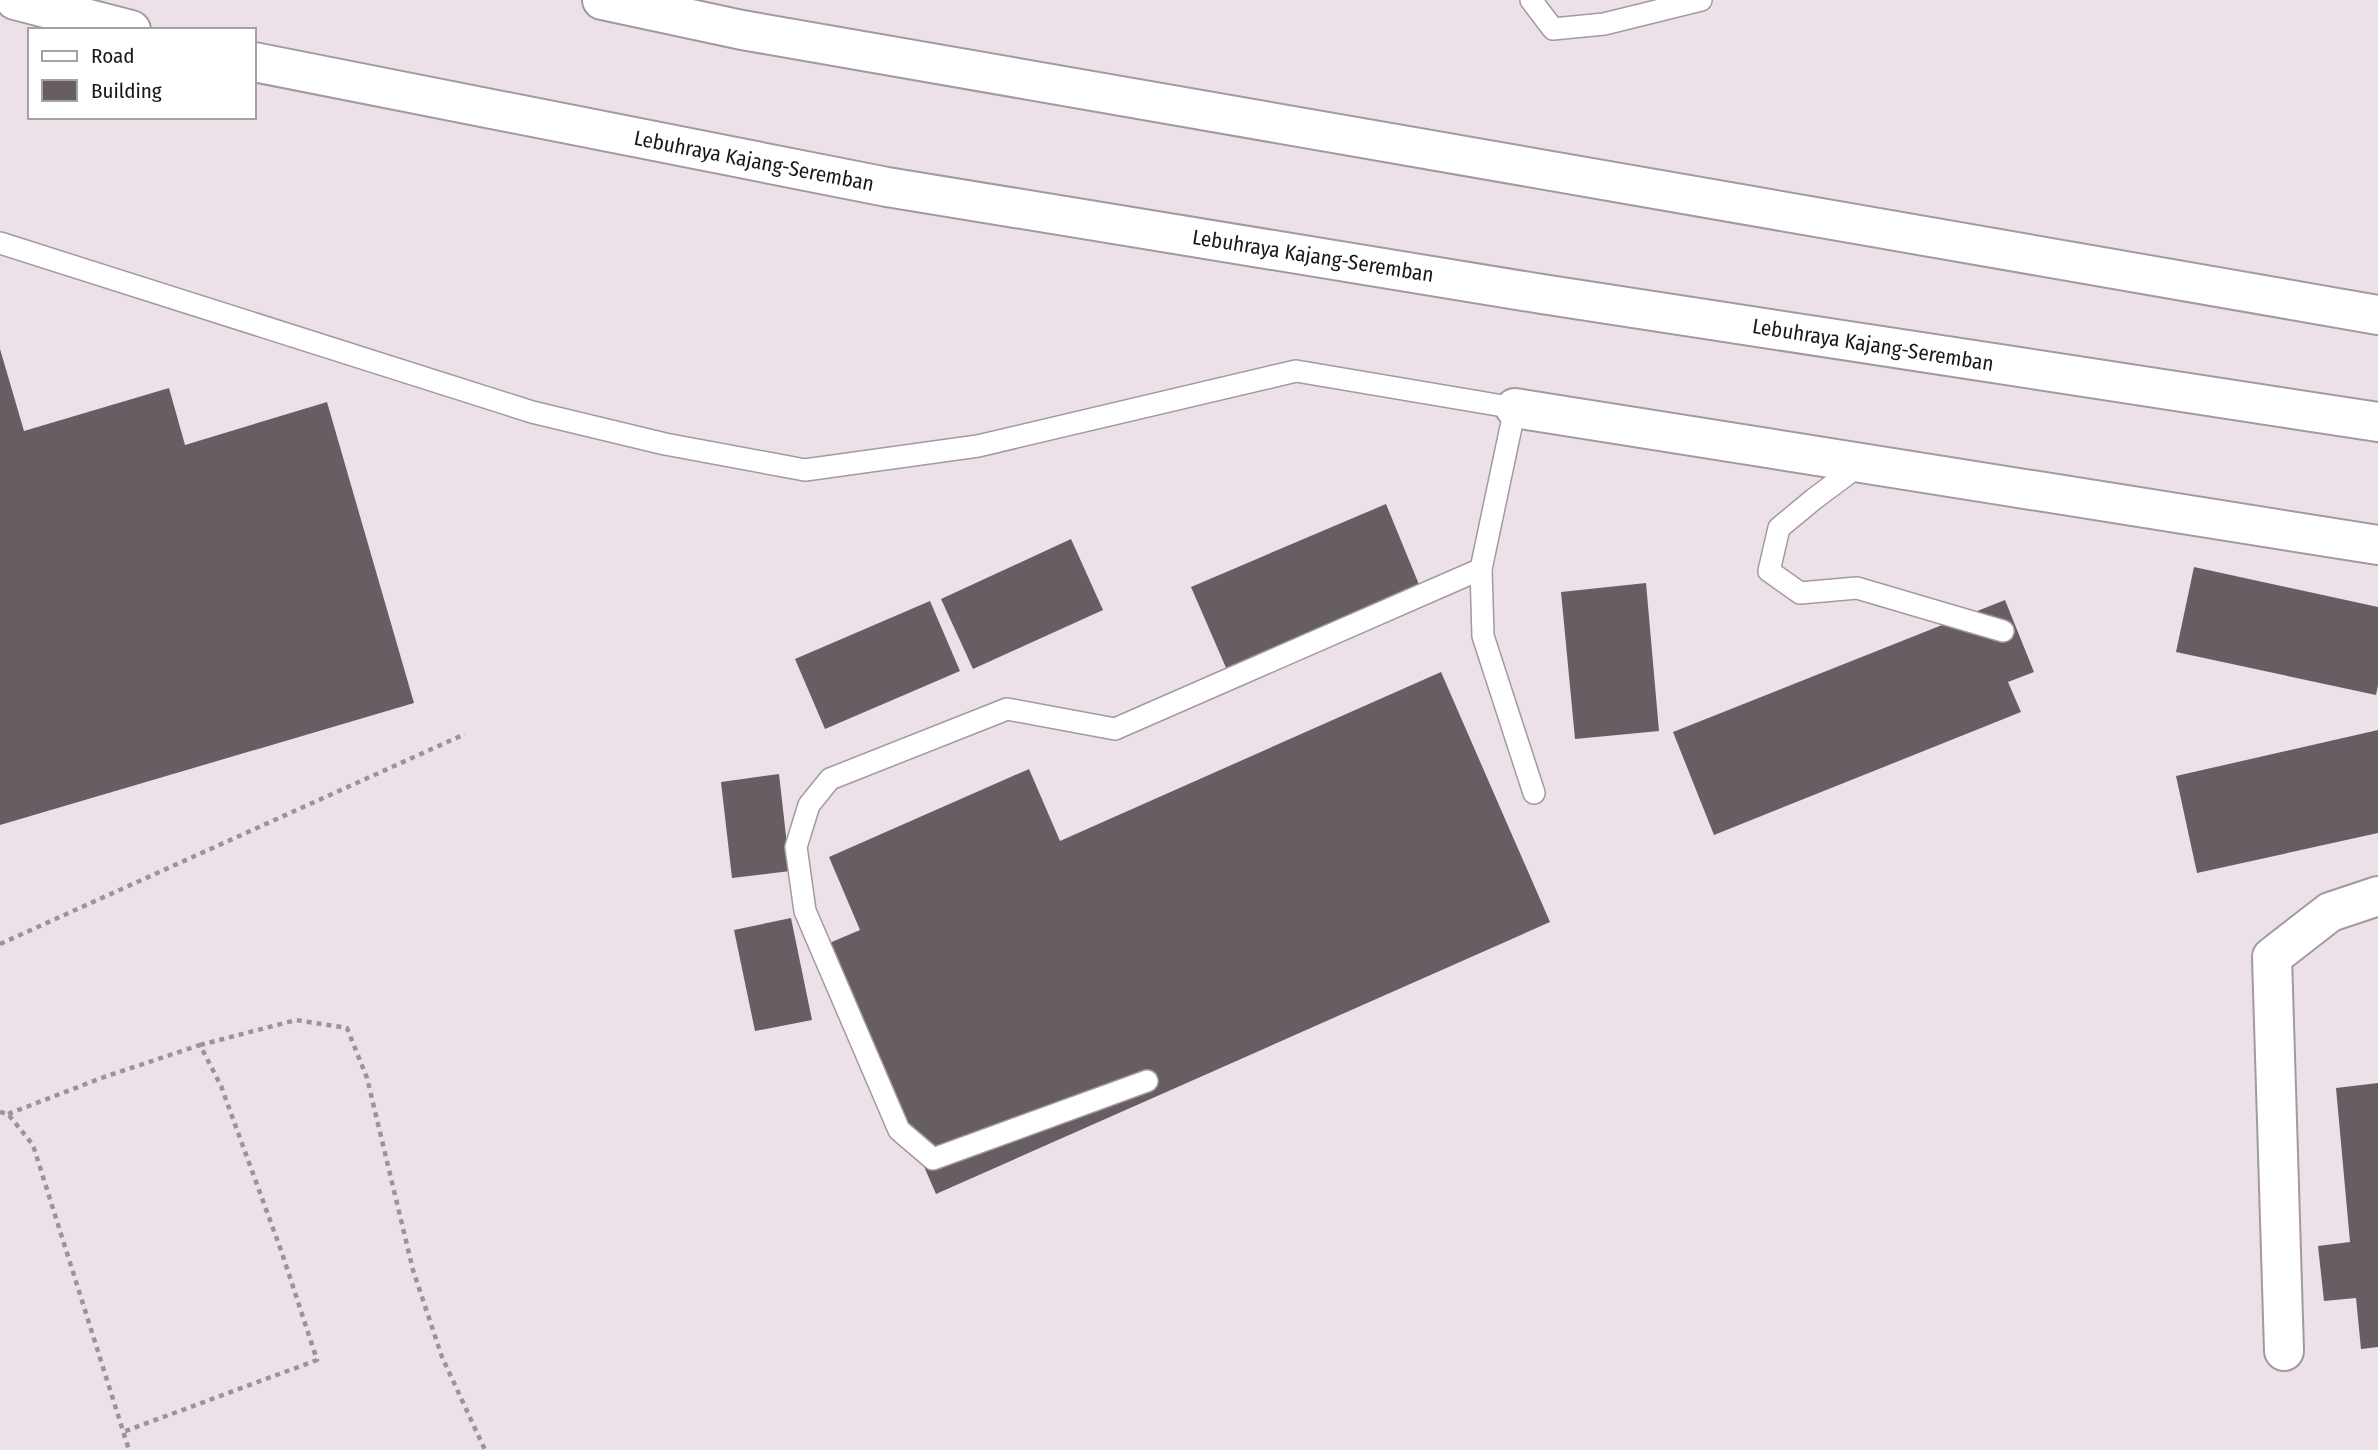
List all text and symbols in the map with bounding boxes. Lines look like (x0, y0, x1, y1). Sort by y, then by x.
legend (28, 28, 256, 119)
text: Road (91, 43, 135, 69)
text: Building (91, 78, 162, 104)
street label: Lebuhraya Kajang-Seremban (632, 125, 876, 197)
street label: Lebuhraya Kajang-Seremban (1190, 224, 1436, 288)
street label: Lebuhraya Kajang-Seremban (1750, 313, 1996, 377)

